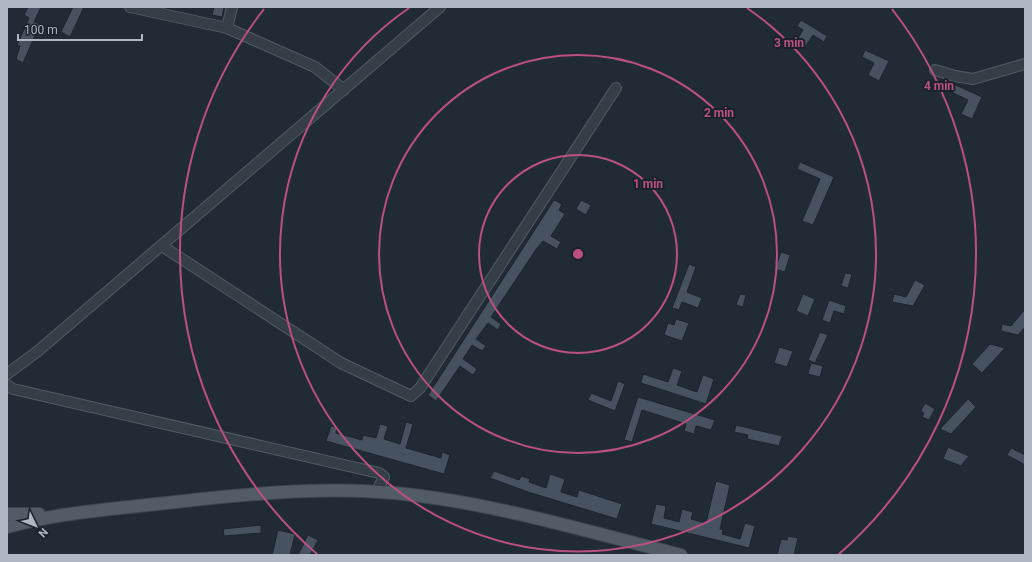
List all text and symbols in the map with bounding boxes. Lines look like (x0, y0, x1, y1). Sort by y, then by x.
scale bar (18, 16, 142, 42)
text: 100 m (24, 23, 58, 37)
text: 3 min (774, 36, 804, 50)
text: 4 min (924, 79, 954, 93)
text: 2 min (704, 106, 734, 120)
text: 1 min (633, 177, 663, 191)
centre of rings (571, 247, 585, 261)
north arrow (16, 506, 56, 546)
text: N (35, 525, 50, 540)

